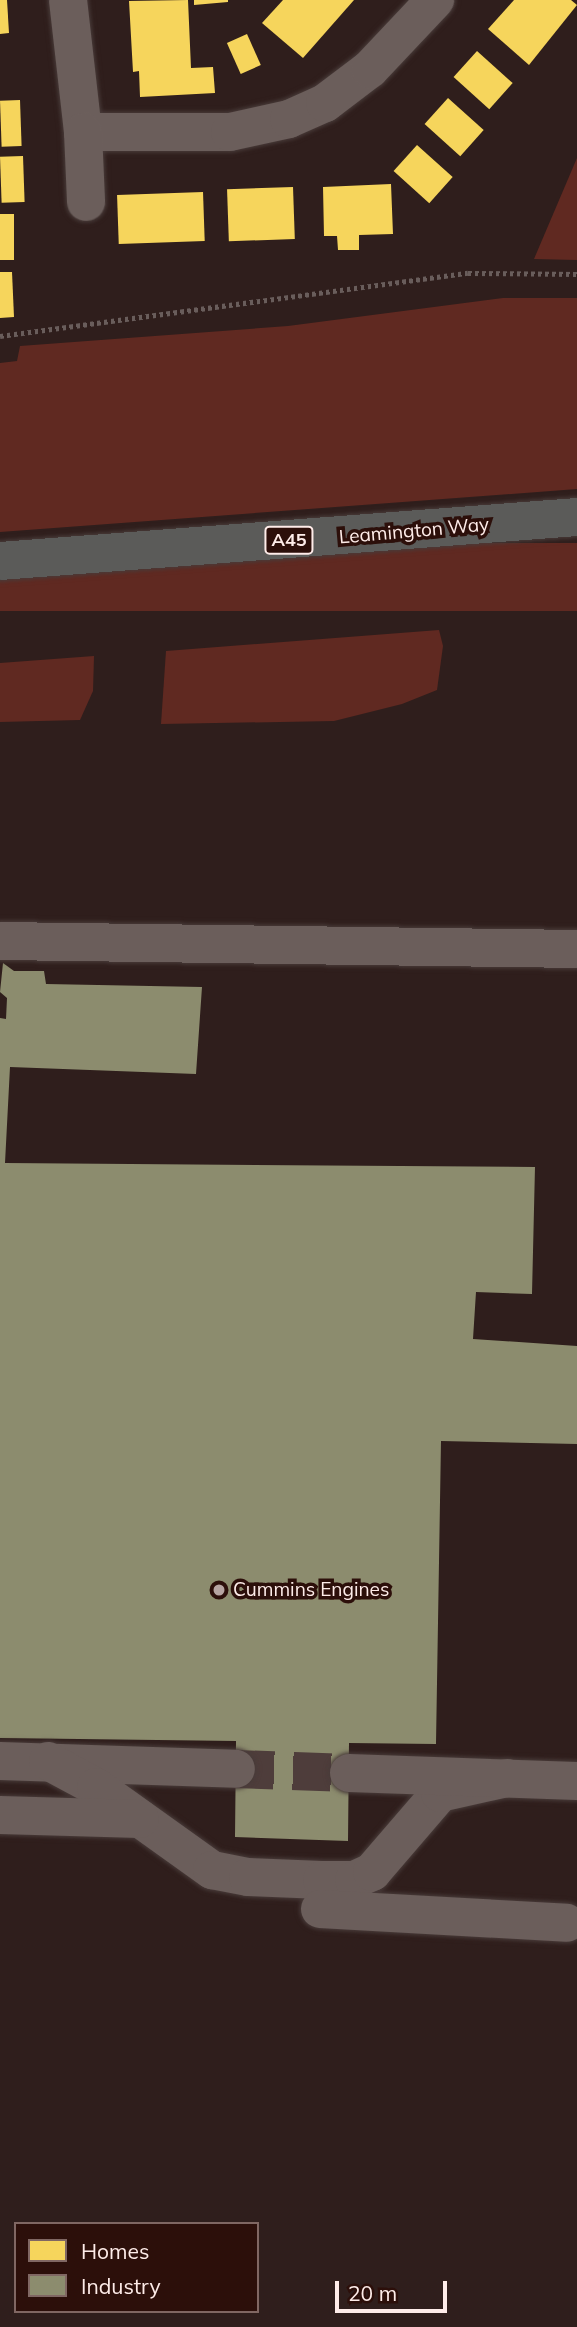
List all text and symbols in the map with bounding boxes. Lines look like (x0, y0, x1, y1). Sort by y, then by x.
street label: Leamington Way (338, 513, 490, 549)
road number: A45 (263, 526, 315, 554)
place label: Cummins Engines (233, 1579, 389, 1601)
marker: Cummins Engines (211, 1582, 227, 1598)
legend (14, 2222, 259, 2313)
text: Homes (81, 2238, 149, 2264)
scale bar (339, 2268, 451, 2312)
text: Industry (81, 2273, 161, 2299)
text: 20 m (348, 2280, 397, 2306)

